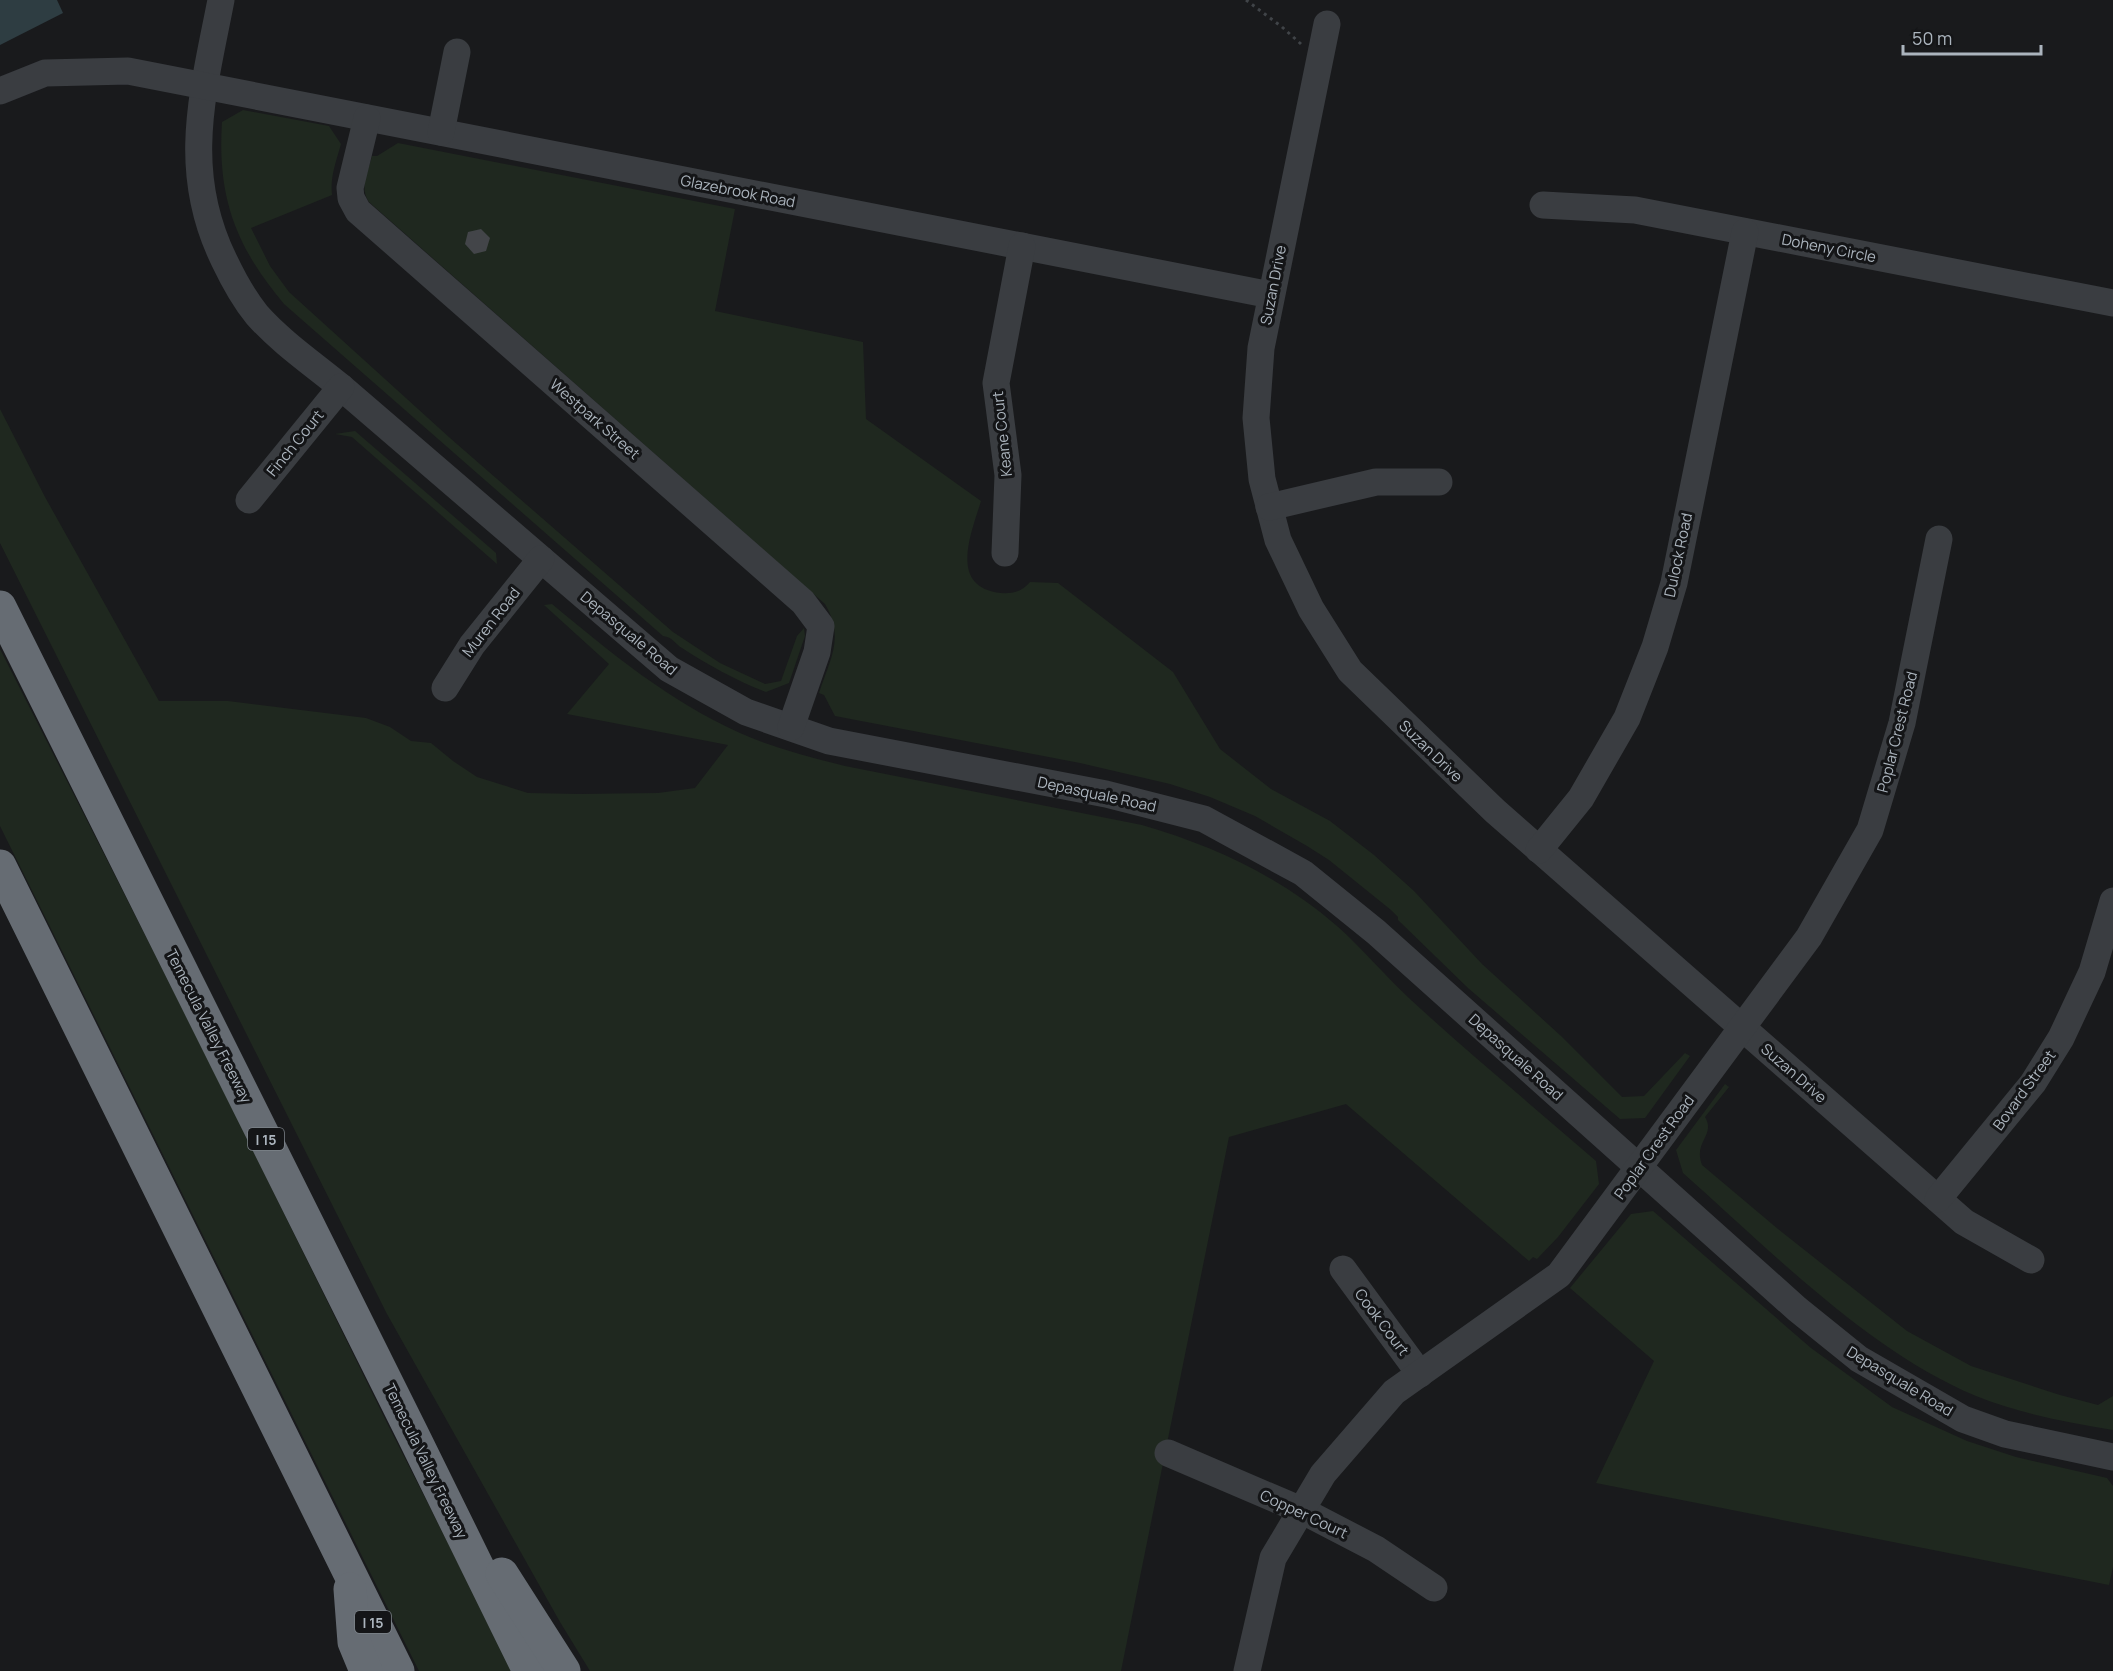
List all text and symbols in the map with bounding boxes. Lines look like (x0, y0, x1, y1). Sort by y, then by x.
scale bar (1903, 18, 2041, 56)
text: 50 m (1912, 26, 1952, 50)
street label: Glazebrook Road (679, 170, 797, 212)
street label: Doheny Circle (1780, 229, 1878, 267)
street label: Suzan Drive (1255, 243, 1291, 327)
street label: Westpark Street (546, 374, 644, 464)
street label: Keane Court (987, 390, 1017, 478)
street label: Finch Court (262, 405, 328, 481)
street label: Dulock Road (1659, 511, 1697, 599)
street label: Muren Road (457, 583, 525, 661)
street label: Depasquale Road (576, 586, 682, 680)
street label: Poplar Crest Road (1872, 669, 1922, 795)
street label: Suzan Drive (1395, 715, 1468, 787)
street label: Depasquale Road (1036, 771, 1158, 817)
street label: Temecula Valley Freeway (161, 946, 257, 1107)
street label: Depasquale Road (1464, 1009, 1568, 1105)
street label: Suzan Drive (1757, 1039, 1832, 1108)
street label: Bovard Street (1988, 1046, 2060, 1134)
street label: Poplar Crest Road (1609, 1091, 1699, 1203)
road number: I 15 (248, 1128, 284, 1150)
street label: Cook Court (1350, 1284, 1414, 1360)
street label: Depasquale Road (1843, 1341, 1957, 1421)
street label: Temecula Valley Freeway (379, 1380, 473, 1542)
street label: Copper Court (1257, 1485, 1351, 1543)
road number: I 15 (355, 1611, 391, 1633)

